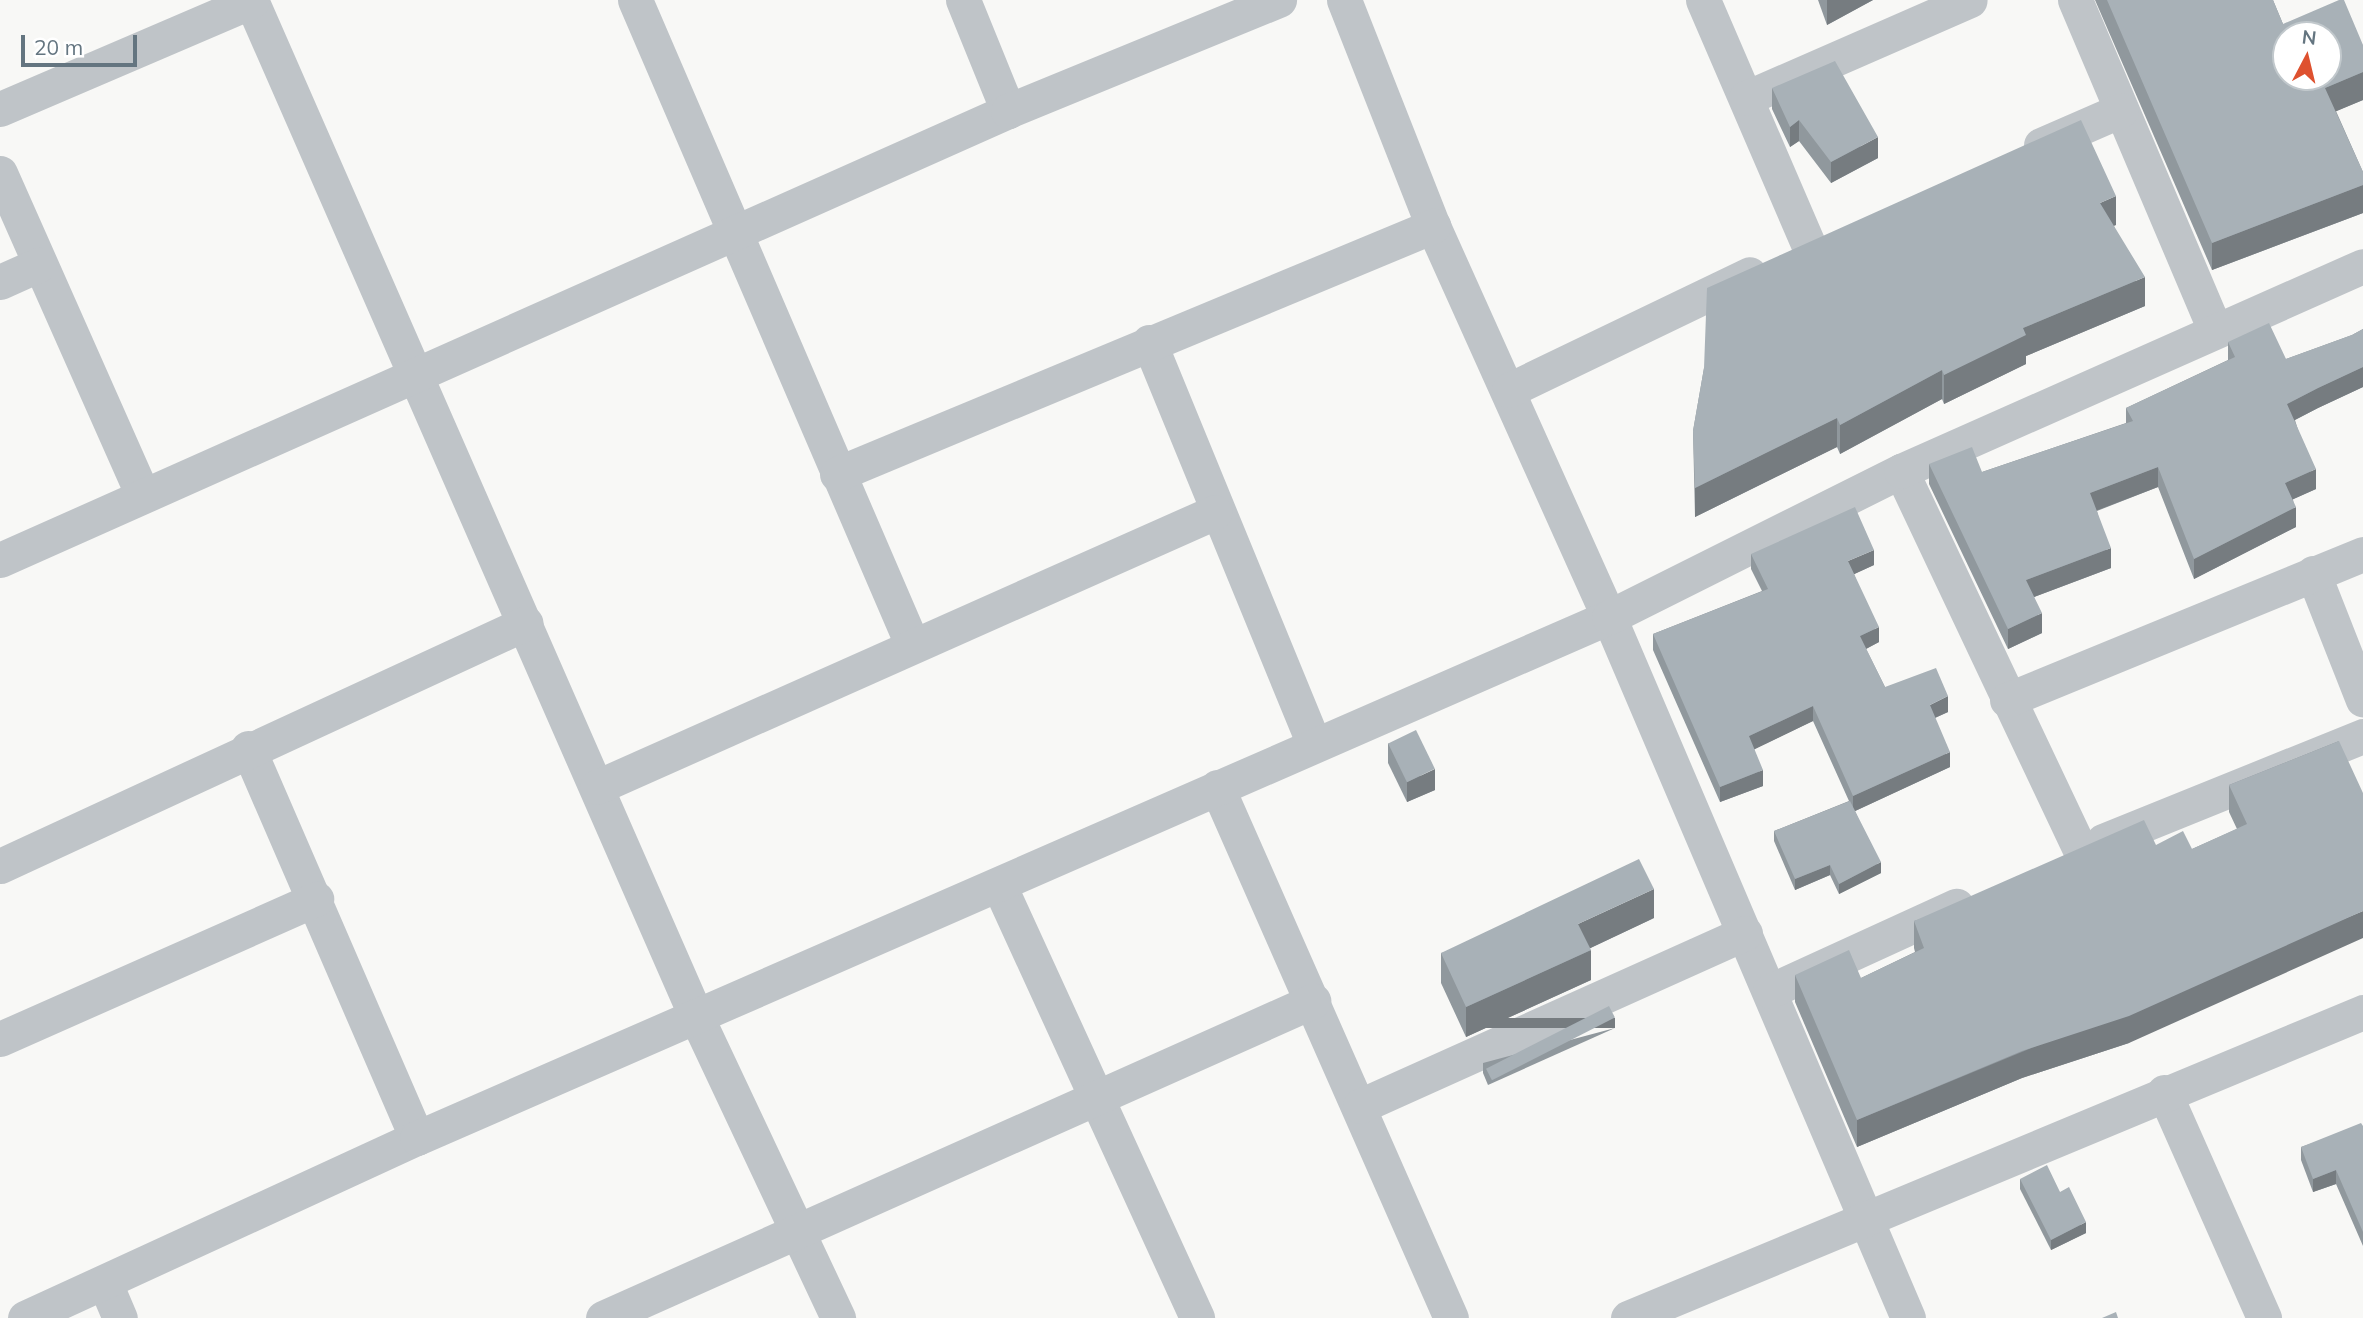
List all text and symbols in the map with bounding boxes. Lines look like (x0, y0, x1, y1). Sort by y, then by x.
scale bar (24, 21, 140, 65)
north arrow (2272, 21, 2342, 91)
text: N (2301, 24, 2318, 50)
text: 20 m (34, 34, 83, 60)

